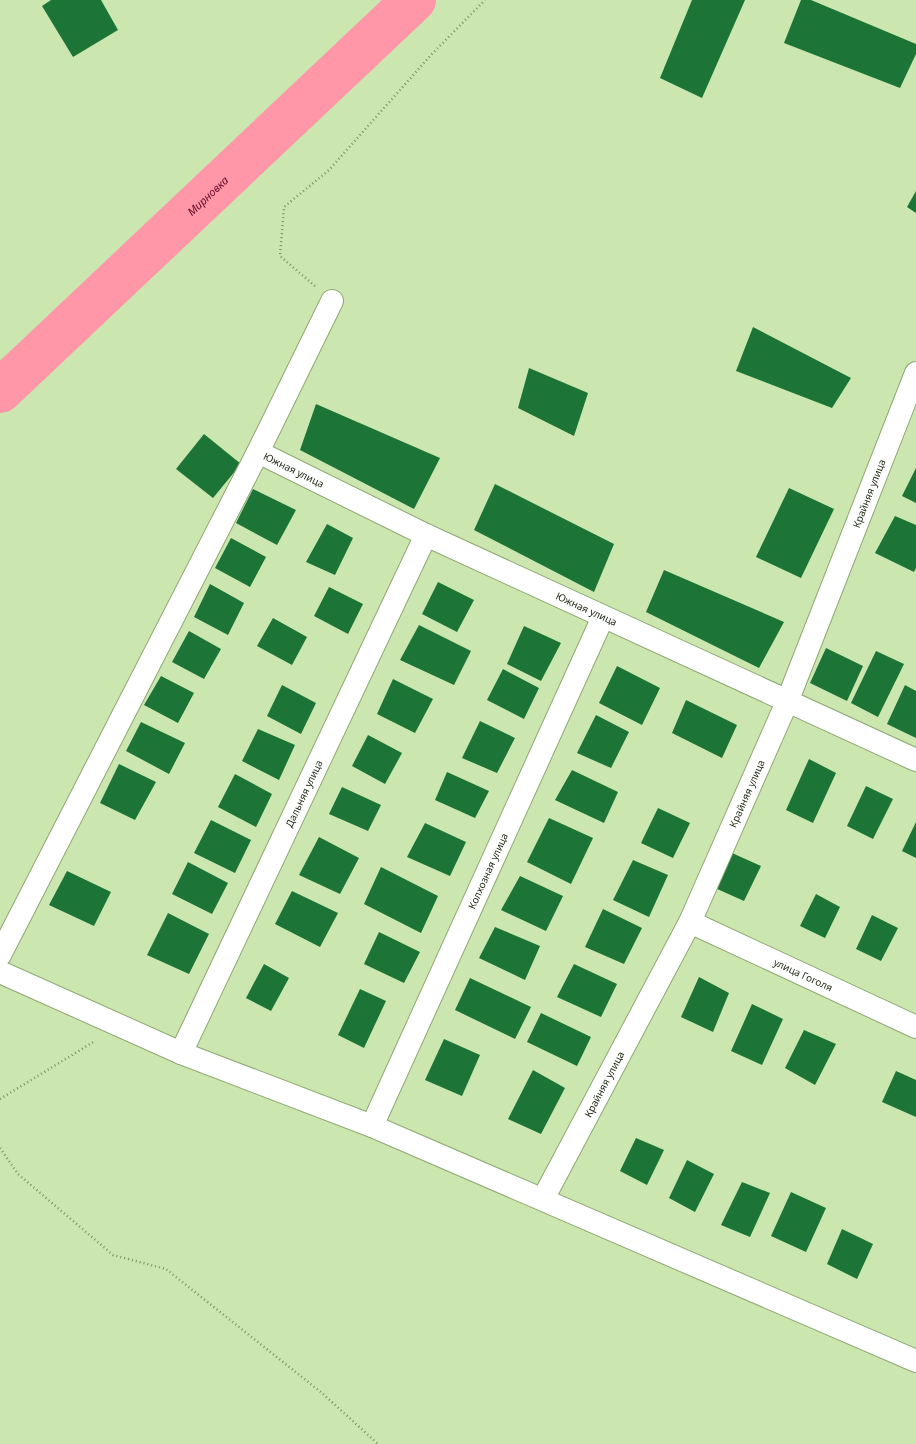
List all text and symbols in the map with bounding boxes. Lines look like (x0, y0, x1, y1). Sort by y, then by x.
water label: Мирновка (183, 172, 231, 218)
street label: Южная улица (261, 449, 327, 491)
street label: Крайняя улица (849, 457, 889, 530)
street label: Южная улица (554, 589, 619, 629)
street label: Крайняя улица (726, 757, 768, 830)
street label: Дальняя улица (282, 758, 326, 829)
street label: Колхозная улица (464, 831, 511, 911)
street label: улица Гоголя (772, 955, 835, 994)
street label: Крайняя улица (581, 1049, 627, 1120)

